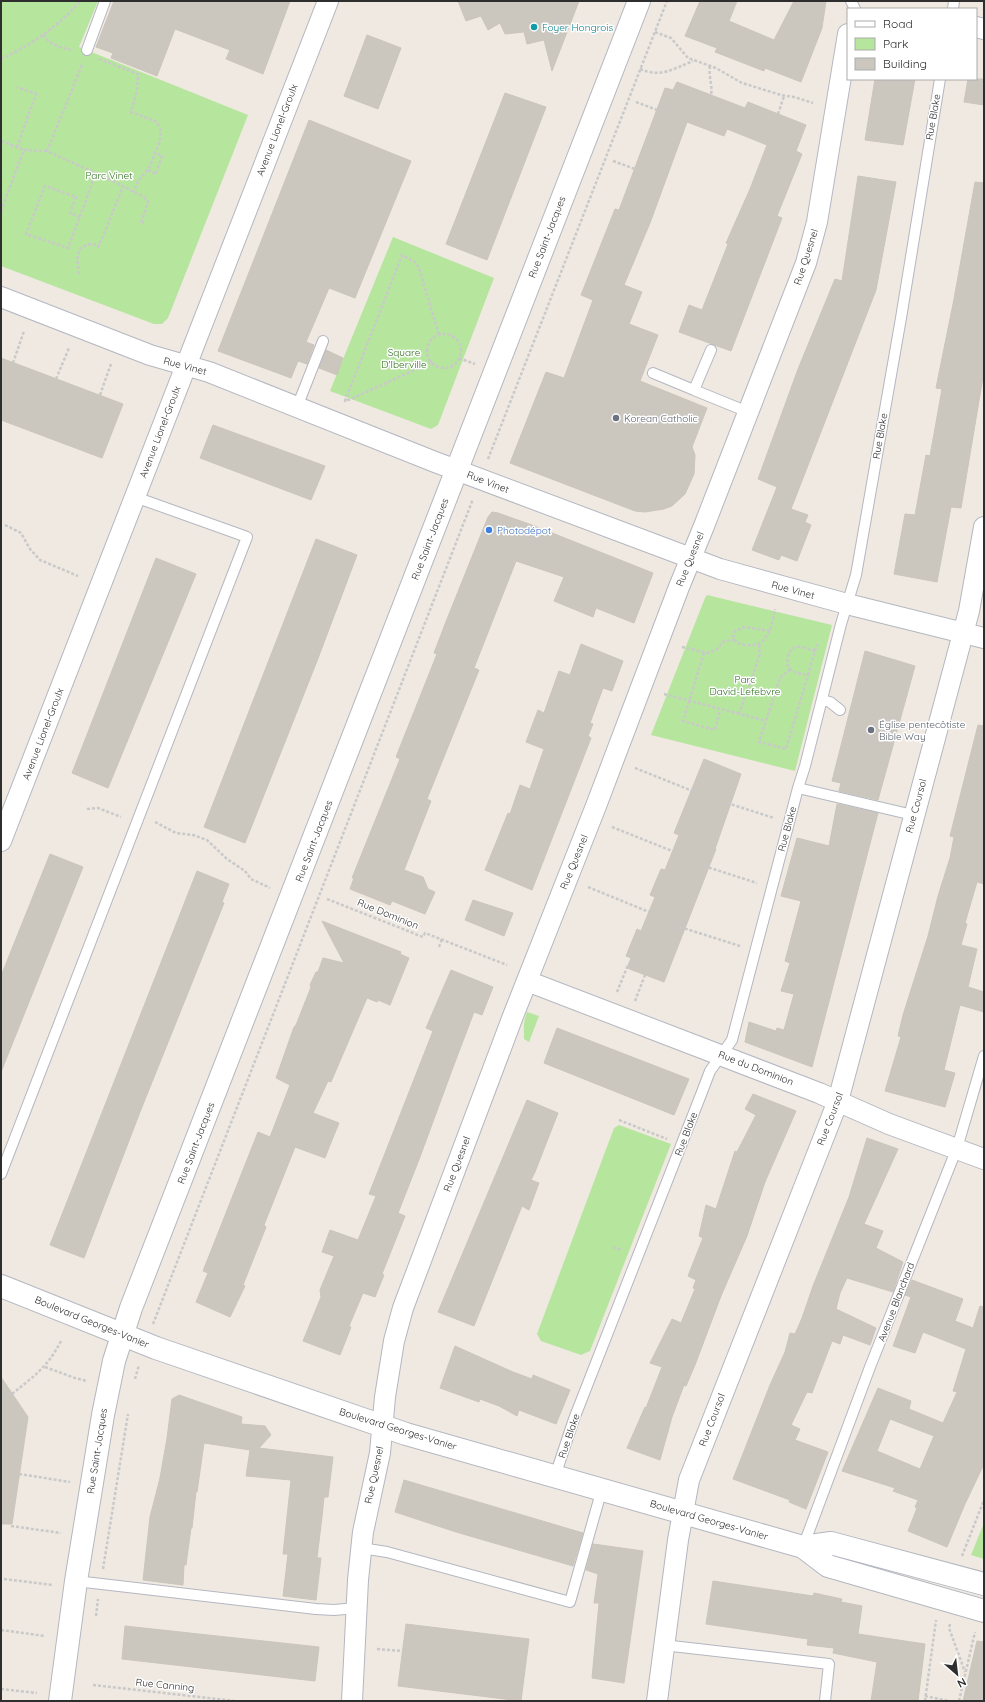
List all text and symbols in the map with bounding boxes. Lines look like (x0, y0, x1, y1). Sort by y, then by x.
legend (847, 8, 977, 80)
text: Road (883, 16, 913, 31)
place label: Foyer Hongrois (542, 21, 613, 34)
marker: Foyer Hongrois (529, 22, 539, 32)
text: Park (883, 36, 908, 51)
text: Building (883, 56, 927, 71)
street label: Avenue Lionel-Groulx (253, 82, 301, 178)
street label: Rue Blake (923, 93, 943, 141)
park label: Parc Vinet (85, 169, 133, 182)
street label: Rue Saint-Jacques (525, 194, 569, 280)
street label: Rue Quesnel (791, 227, 821, 287)
park label: Square D'Iberville (381, 346, 427, 371)
street label: Rue Vinet (162, 354, 209, 378)
street label: Avenue Lionel-Groulx (136, 384, 184, 480)
place label: Korean Catholic (624, 412, 698, 425)
street label: Rue Blake (870, 412, 890, 460)
marker: Korean Catholic (611, 413, 621, 423)
street label: Rue Vinet (465, 468, 512, 496)
street label: Rue Saint-Jacques (408, 496, 452, 582)
place label: Photodépot (497, 524, 552, 537)
marker: Photodépot (484, 525, 494, 535)
street label: Rue Quesnel (673, 530, 707, 588)
street label: Rue Vinet (770, 578, 817, 602)
park label: Parc David-Lefebvre (710, 673, 781, 698)
street label: Avenue Lionel-Groulx (19, 686, 67, 782)
place label: Église pentecôtiste Bible Way (879, 718, 966, 743)
marker: Église pentecôtiste Bible Way (866, 725, 876, 735)
street label: Rue Coursol (902, 777, 930, 835)
street label: Rue Saint-Jacques (292, 798, 336, 884)
street label: Rue Blake (775, 805, 799, 853)
street label: Rue Quesnel (557, 833, 591, 891)
street label: Rue Dominion (355, 896, 421, 932)
street label: Rue du Dominion (717, 1048, 795, 1088)
street label: Rue Coursol (814, 1091, 846, 1147)
street label: Rue Saint-Jacques (174, 1100, 218, 1186)
street label: Rue Blake (672, 1110, 700, 1158)
street label: Rue Quesnel (441, 1135, 473, 1193)
street label: Avenue Blanchard (875, 1260, 917, 1344)
street label: Boulevard Georges-Vanier (33, 1293, 151, 1351)
street label: Rue Coursol (696, 1392, 728, 1448)
street label: Boulevard Georges-Vanier (338, 1405, 459, 1453)
street label: Rue Saint-Jacques (84, 1407, 110, 1495)
street label: Rue Blake (555, 1412, 583, 1460)
street label: Rue Quesnel (362, 1445, 386, 1505)
street label: Boulevard Georges-Vanier (648, 1497, 770, 1543)
north arrow (937, 1654, 977, 1694)
street label: Rue Canning (135, 1675, 195, 1695)
text: N (955, 1675, 969, 1691)

